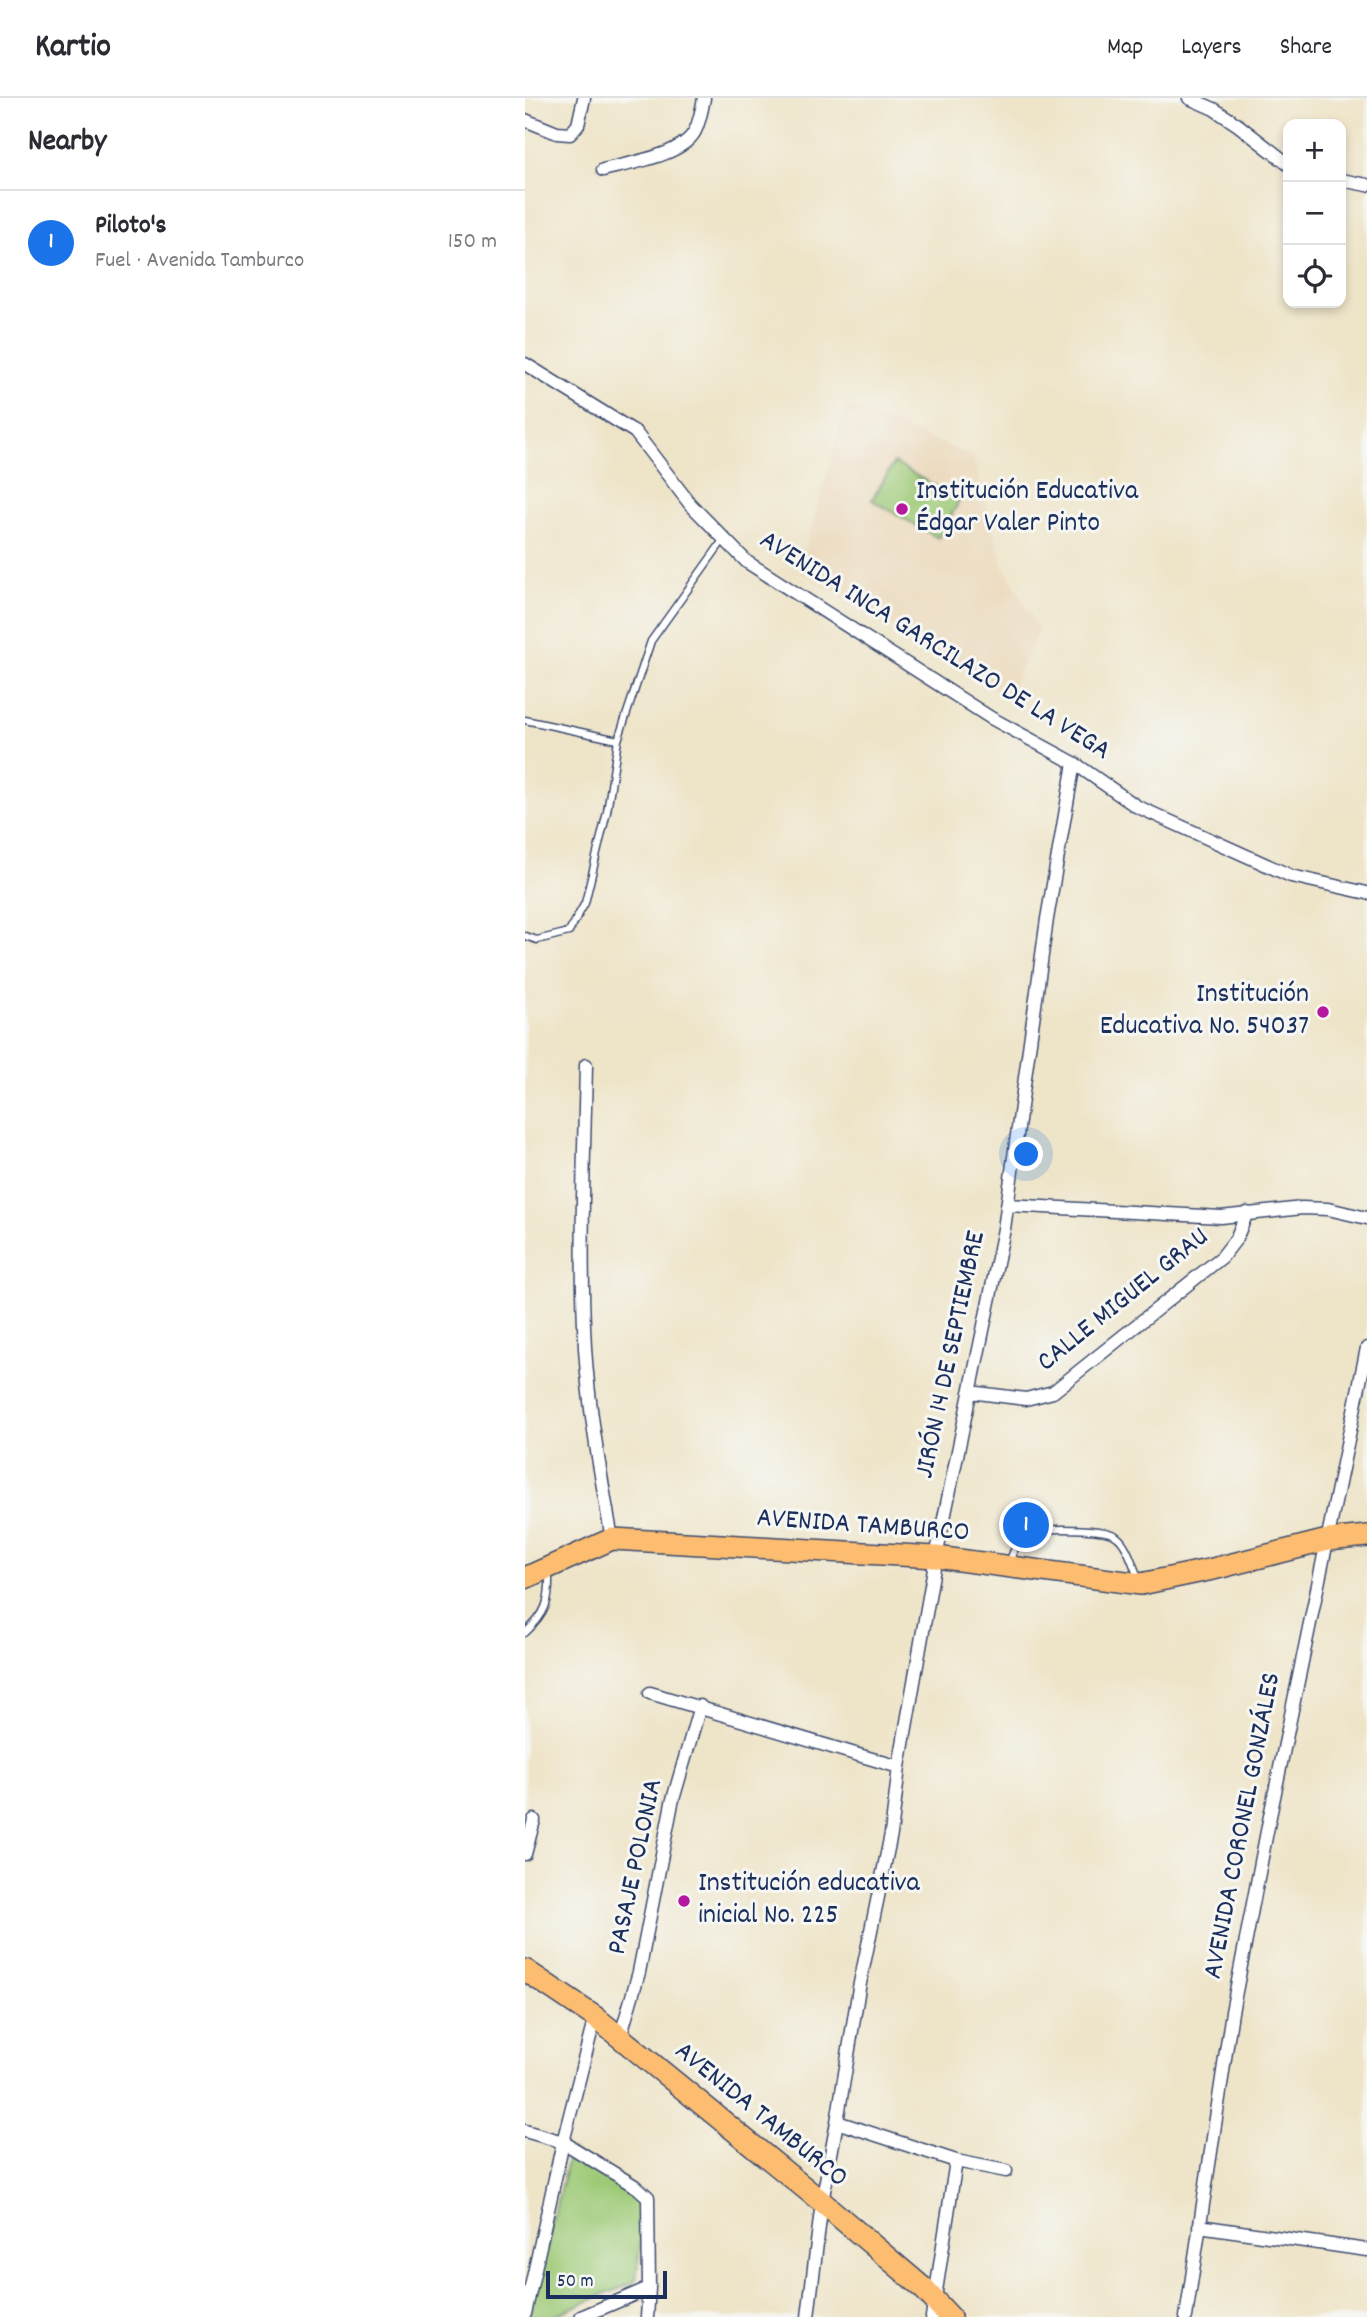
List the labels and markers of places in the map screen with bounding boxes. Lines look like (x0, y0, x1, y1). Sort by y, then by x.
place label: Institución Educativa Édgar Valer Pinto (916, 473, 1139, 545)
marker: Institución Educativa Édgar Valer Pinto (894, 501, 910, 517)
place label: Institución Educativa No. 54037 (1100, 976, 1309, 1048)
marker: Institución Educativa No. 54037 (1315, 1004, 1331, 1020)
pin: 1 (1003, 1499, 1049, 1551)
place label: Institución educativa inicial No. 225 (698, 1865, 920, 1937)
marker: Institución educativa inicial No. 225 (676, 1893, 692, 1909)

